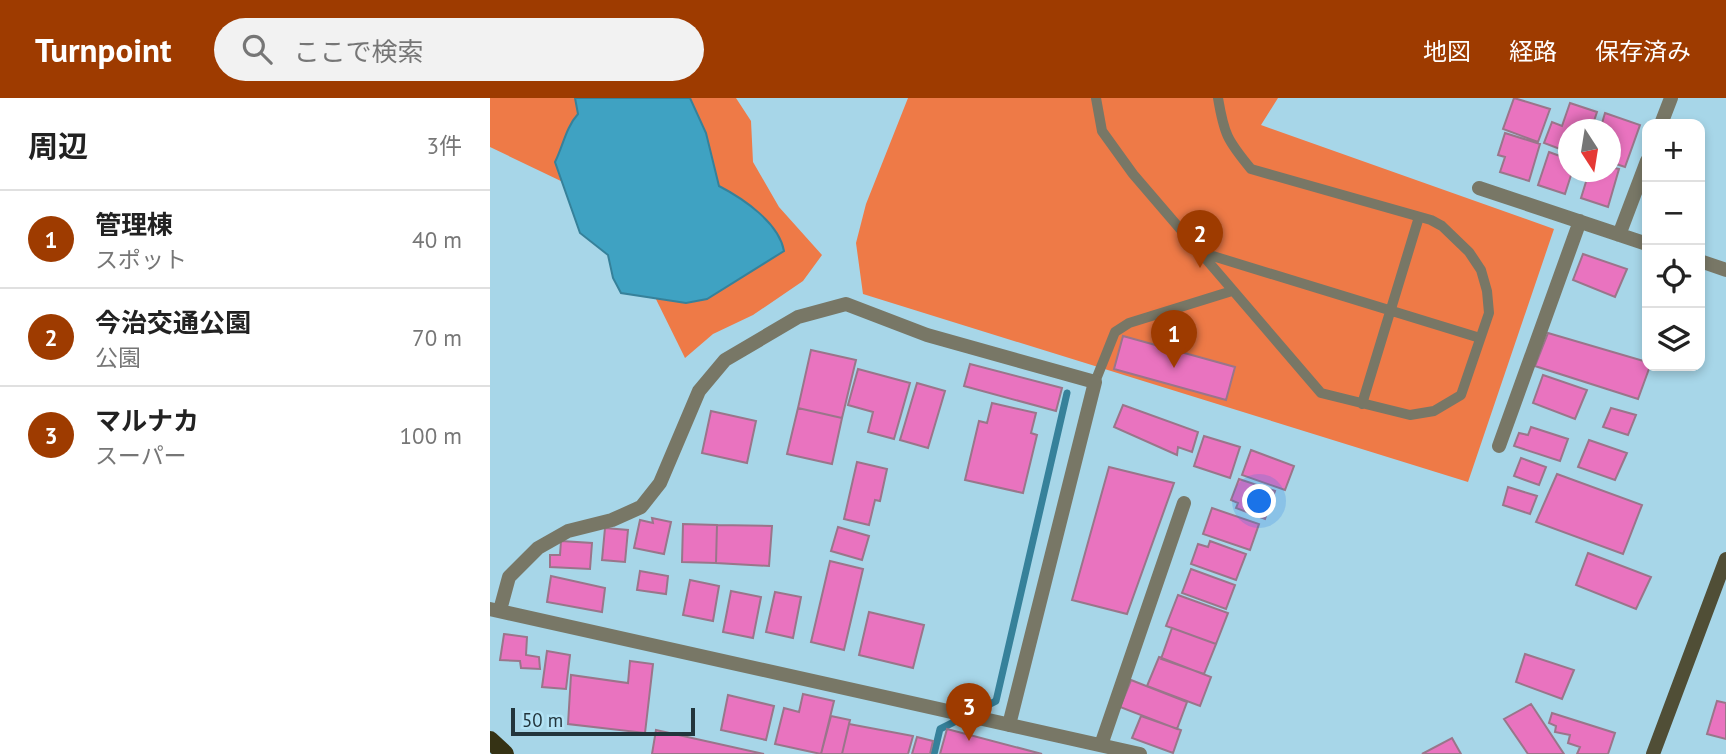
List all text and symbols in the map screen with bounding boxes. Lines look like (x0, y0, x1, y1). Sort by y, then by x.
search box (214, 18, 704, 81)
text: Turnpoint (35, 28, 172, 71)
icon: search (238, 30, 276, 68)
text: ここで検索 (294, 35, 424, 68)
text: 地図 (1423, 36, 1471, 67)
text: 経路 (1509, 36, 1557, 67)
text: 保存済み (1595, 36, 1691, 67)
north arrow (1558, 119, 1621, 182)
map controls (1642, 119, 1705, 371)
button: + (1642, 119, 1705, 182)
text: 周辺 (28, 126, 88, 165)
text: 3件 (426, 131, 462, 160)
button: − (1642, 182, 1705, 245)
text: 管理棟 (95, 208, 173, 241)
pin: 2 (1177, 210, 1223, 268)
text: 1 (44, 225, 58, 254)
text: 40 m (412, 225, 462, 254)
text: スポット (95, 245, 187, 274)
button: locate (1642, 245, 1705, 308)
text: 今治交通公園 (95, 306, 251, 339)
button: layers (1642, 308, 1705, 371)
pin: 1 (1151, 310, 1197, 368)
text: 2 (44, 323, 58, 352)
text: 70 m (412, 323, 462, 352)
text: 公園 (95, 343, 141, 372)
text: マルナカ (95, 404, 199, 437)
text: 3 (44, 421, 58, 450)
text: 100 m (400, 421, 462, 450)
text: スーパー (95, 441, 187, 470)
your location (1242, 484, 1276, 518)
pin: 3 (946, 683, 992, 741)
scale bar (511, 705, 695, 737)
text: 50 m (522, 708, 563, 732)

